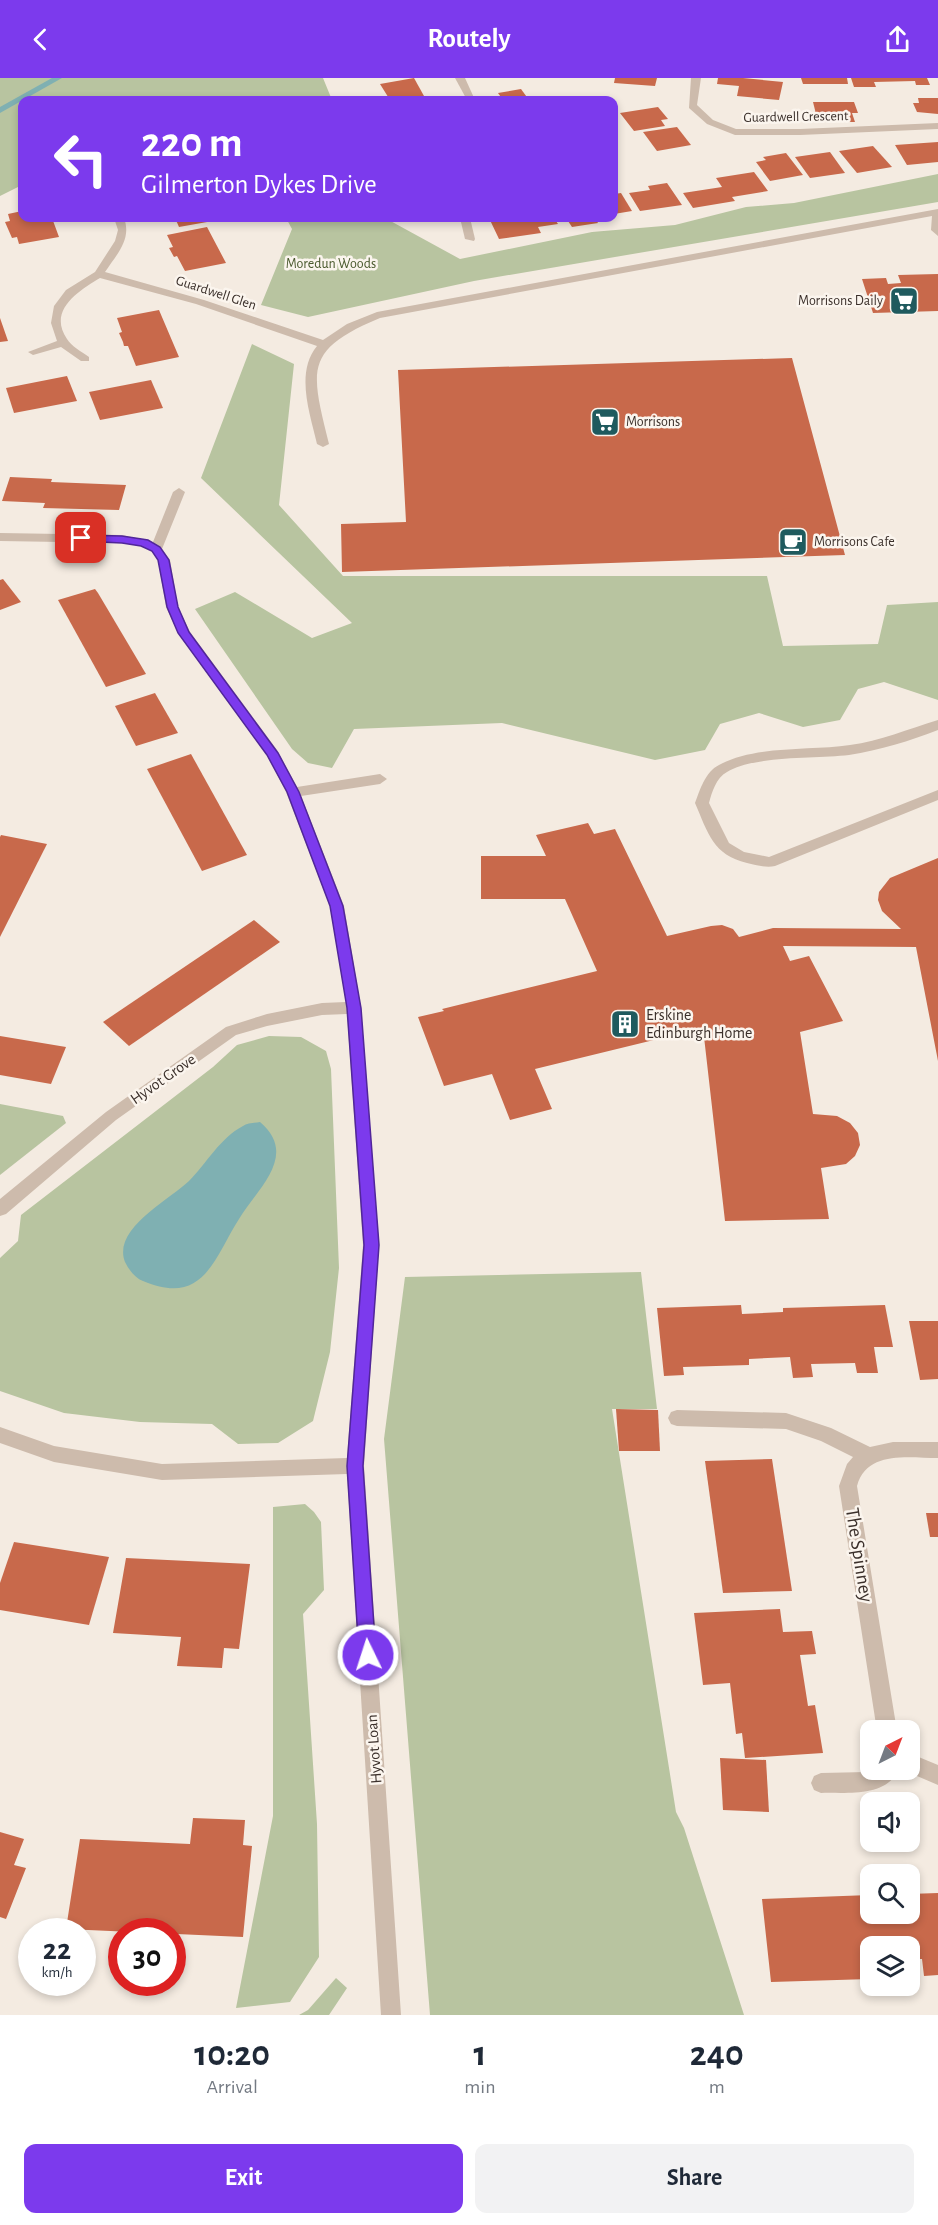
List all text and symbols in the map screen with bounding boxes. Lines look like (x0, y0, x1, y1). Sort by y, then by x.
icon: back (24, 23, 57, 56)
icon: share (881, 23, 914, 56)
text: Routely (427, 25, 511, 52)
street label: Guardwell Crescent (743, 109, 849, 125)
icon: left (42, 120, 120, 198)
text: 220 m (141, 122, 243, 164)
text: Gilmerton Dykes Drive (141, 171, 377, 198)
park label: Moredun Woods (286, 257, 376, 271)
street label: Guardwell Glen (174, 273, 258, 313)
supermarket icon: Morrisons Daily (888, 285, 920, 317)
place label: Morrisons Daily (798, 294, 883, 308)
supermarket icon: Morrisons (589, 406, 621, 438)
place label: Morrisons (626, 415, 680, 429)
pin (55, 512, 106, 563)
icon: arrive (64, 521, 97, 554)
cafe icon: Morrisons Cafe (777, 526, 809, 558)
place label: Morrisons Cafe (814, 535, 895, 549)
place label: Erskine Edinburgh Home (646, 1007, 752, 1041)
building icon: Erskine Edinburgh Home (609, 1008, 641, 1040)
street label: Hyvot Grove (128, 1051, 199, 1108)
street label: The Spinney (842, 1506, 876, 1604)
position arrow (336, 1623, 400, 1687)
street label: Hyvot Loan (364, 1714, 385, 1784)
north arrow (860, 1720, 920, 1780)
map controls (860, 1720, 920, 1996)
button: sound (860, 1792, 920, 1852)
button: search (860, 1864, 920, 1924)
speed limit sign: 30 (108, 1918, 186, 1996)
text: 22 (43, 1935, 71, 1965)
button: layers (860, 1936, 920, 1996)
text: km/h (42, 1965, 72, 1980)
text: 10:20 (194, 2036, 270, 2072)
text: 1 (473, 2036, 486, 2072)
text: 240 (690, 2036, 744, 2072)
text: Arrival (206, 2077, 258, 2097)
text: min (464, 2077, 496, 2097)
text: m (709, 2077, 725, 2097)
button: Exit (24, 2144, 463, 2213)
button: Share (475, 2144, 914, 2213)

